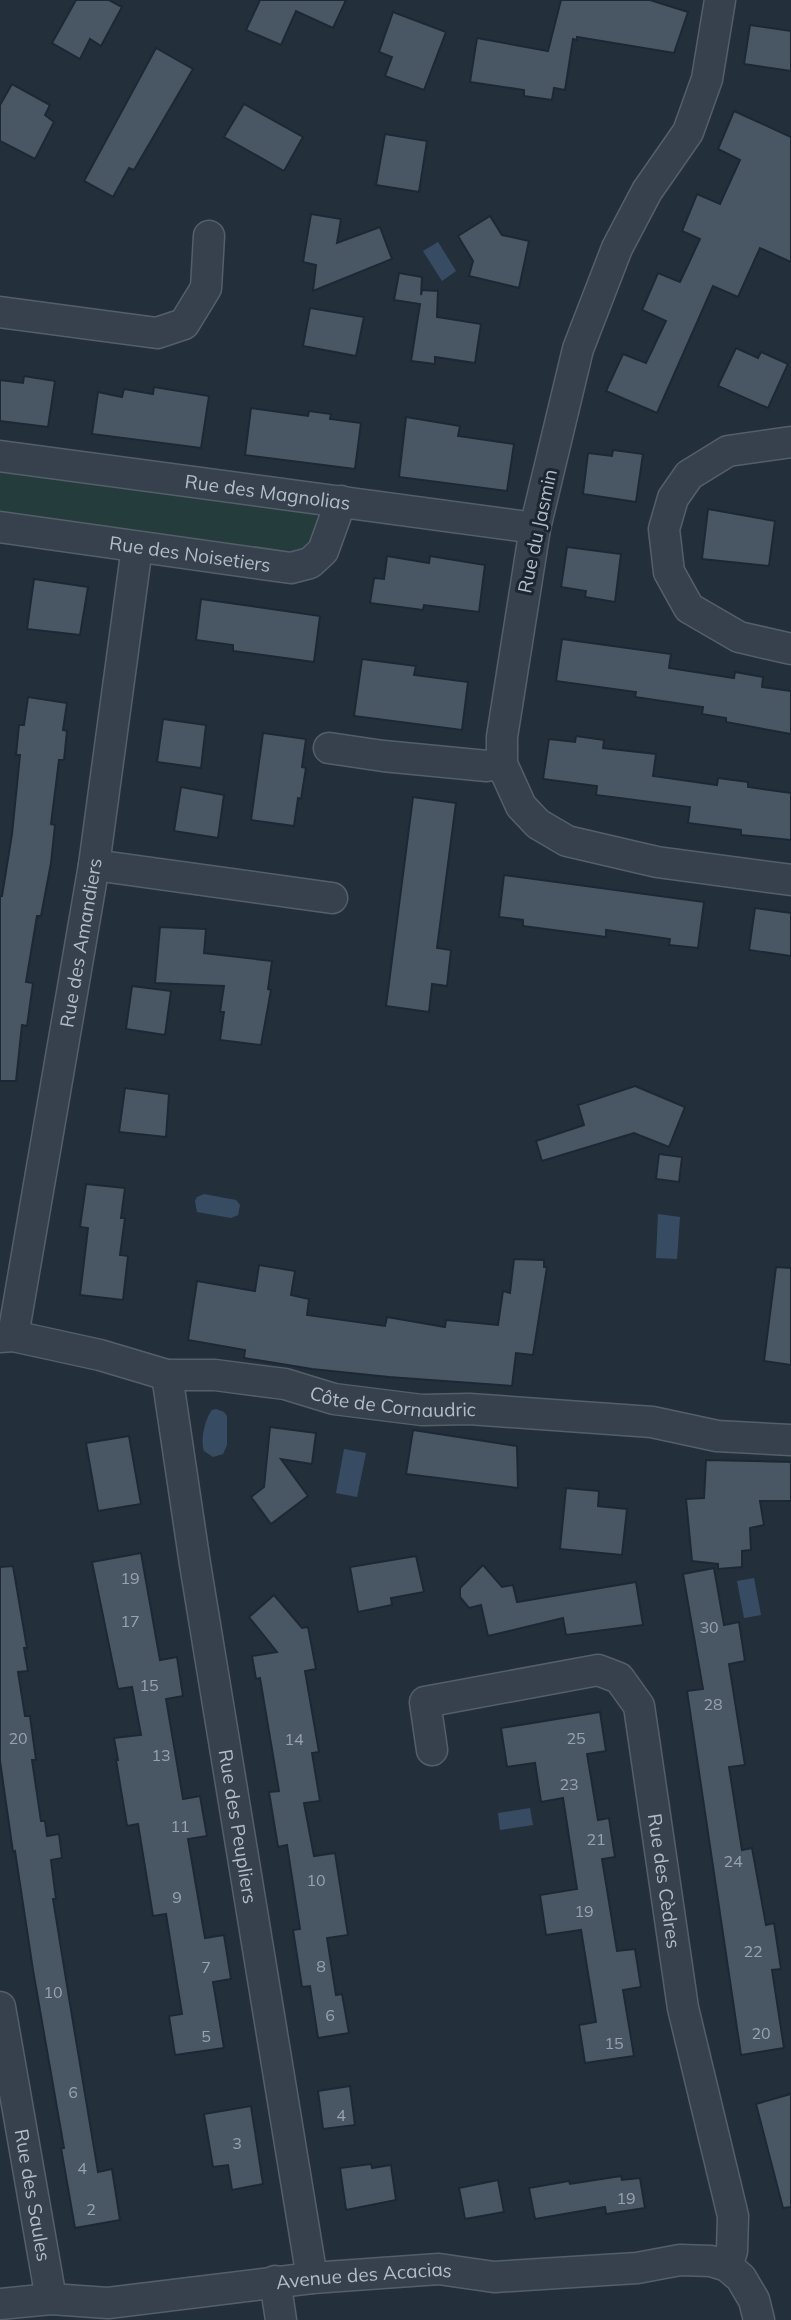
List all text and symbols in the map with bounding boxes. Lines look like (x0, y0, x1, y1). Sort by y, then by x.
street label: Rue du Jasmin (512, 467, 562, 595)
street label: Rue des Magnolias (183, 469, 352, 515)
street label: Rue des Noisetiers (108, 531, 272, 577)
street label: Rue des Amandiers (54, 857, 107, 1029)
street label: Côte de Cornaudric (307, 1380, 477, 1422)
house number: 19 (120, 1568, 140, 1588)
house number: 17 (120, 1611, 140, 1631)
house number: 30 (699, 1617, 719, 1637)
house number: 15 (139, 1675, 159, 1695)
house number: 28 (703, 1694, 723, 1714)
house number: 20 (8, 1728, 28, 1748)
house number: 25 (566, 1728, 586, 1748)
house number: 14 (284, 1729, 304, 1749)
house number: 13 (151, 1745, 171, 1765)
street label: Rue des Peupliers (214, 1748, 262, 1905)
house number: 23 (559, 1774, 579, 1794)
street label: Rue des Cèdres (643, 1812, 686, 1950)
house number: 11 (170, 1816, 190, 1836)
house number: 21 (586, 1829, 606, 1849)
house number: 24 (723, 1851, 743, 1871)
house number: 10 (306, 1870, 326, 1890)
house number: 9 (172, 1887, 182, 1907)
house number: 19 (574, 1901, 594, 1921)
house number: 22 (743, 1941, 763, 1961)
house number: 8 (316, 1956, 326, 1976)
house number: 7 (201, 1957, 211, 1977)
house number: 10 (43, 1982, 63, 2002)
house number: 6 (325, 2005, 335, 2025)
house number: 20 (751, 2023, 771, 2043)
house number: 5 (201, 2026, 211, 2046)
house number: 15 (604, 2033, 624, 2053)
house number: 6 (68, 2082, 78, 2102)
house number: 4 (336, 2105, 346, 2125)
street label: Rue des Saules (10, 2127, 56, 2263)
house number: 3 (232, 2133, 242, 2153)
house number: 4 (77, 2158, 87, 2178)
house number: 19 (616, 2188, 636, 2208)
house number: 2 (86, 2199, 96, 2219)
street label: Avenue des Acacias (275, 2257, 454, 2294)

